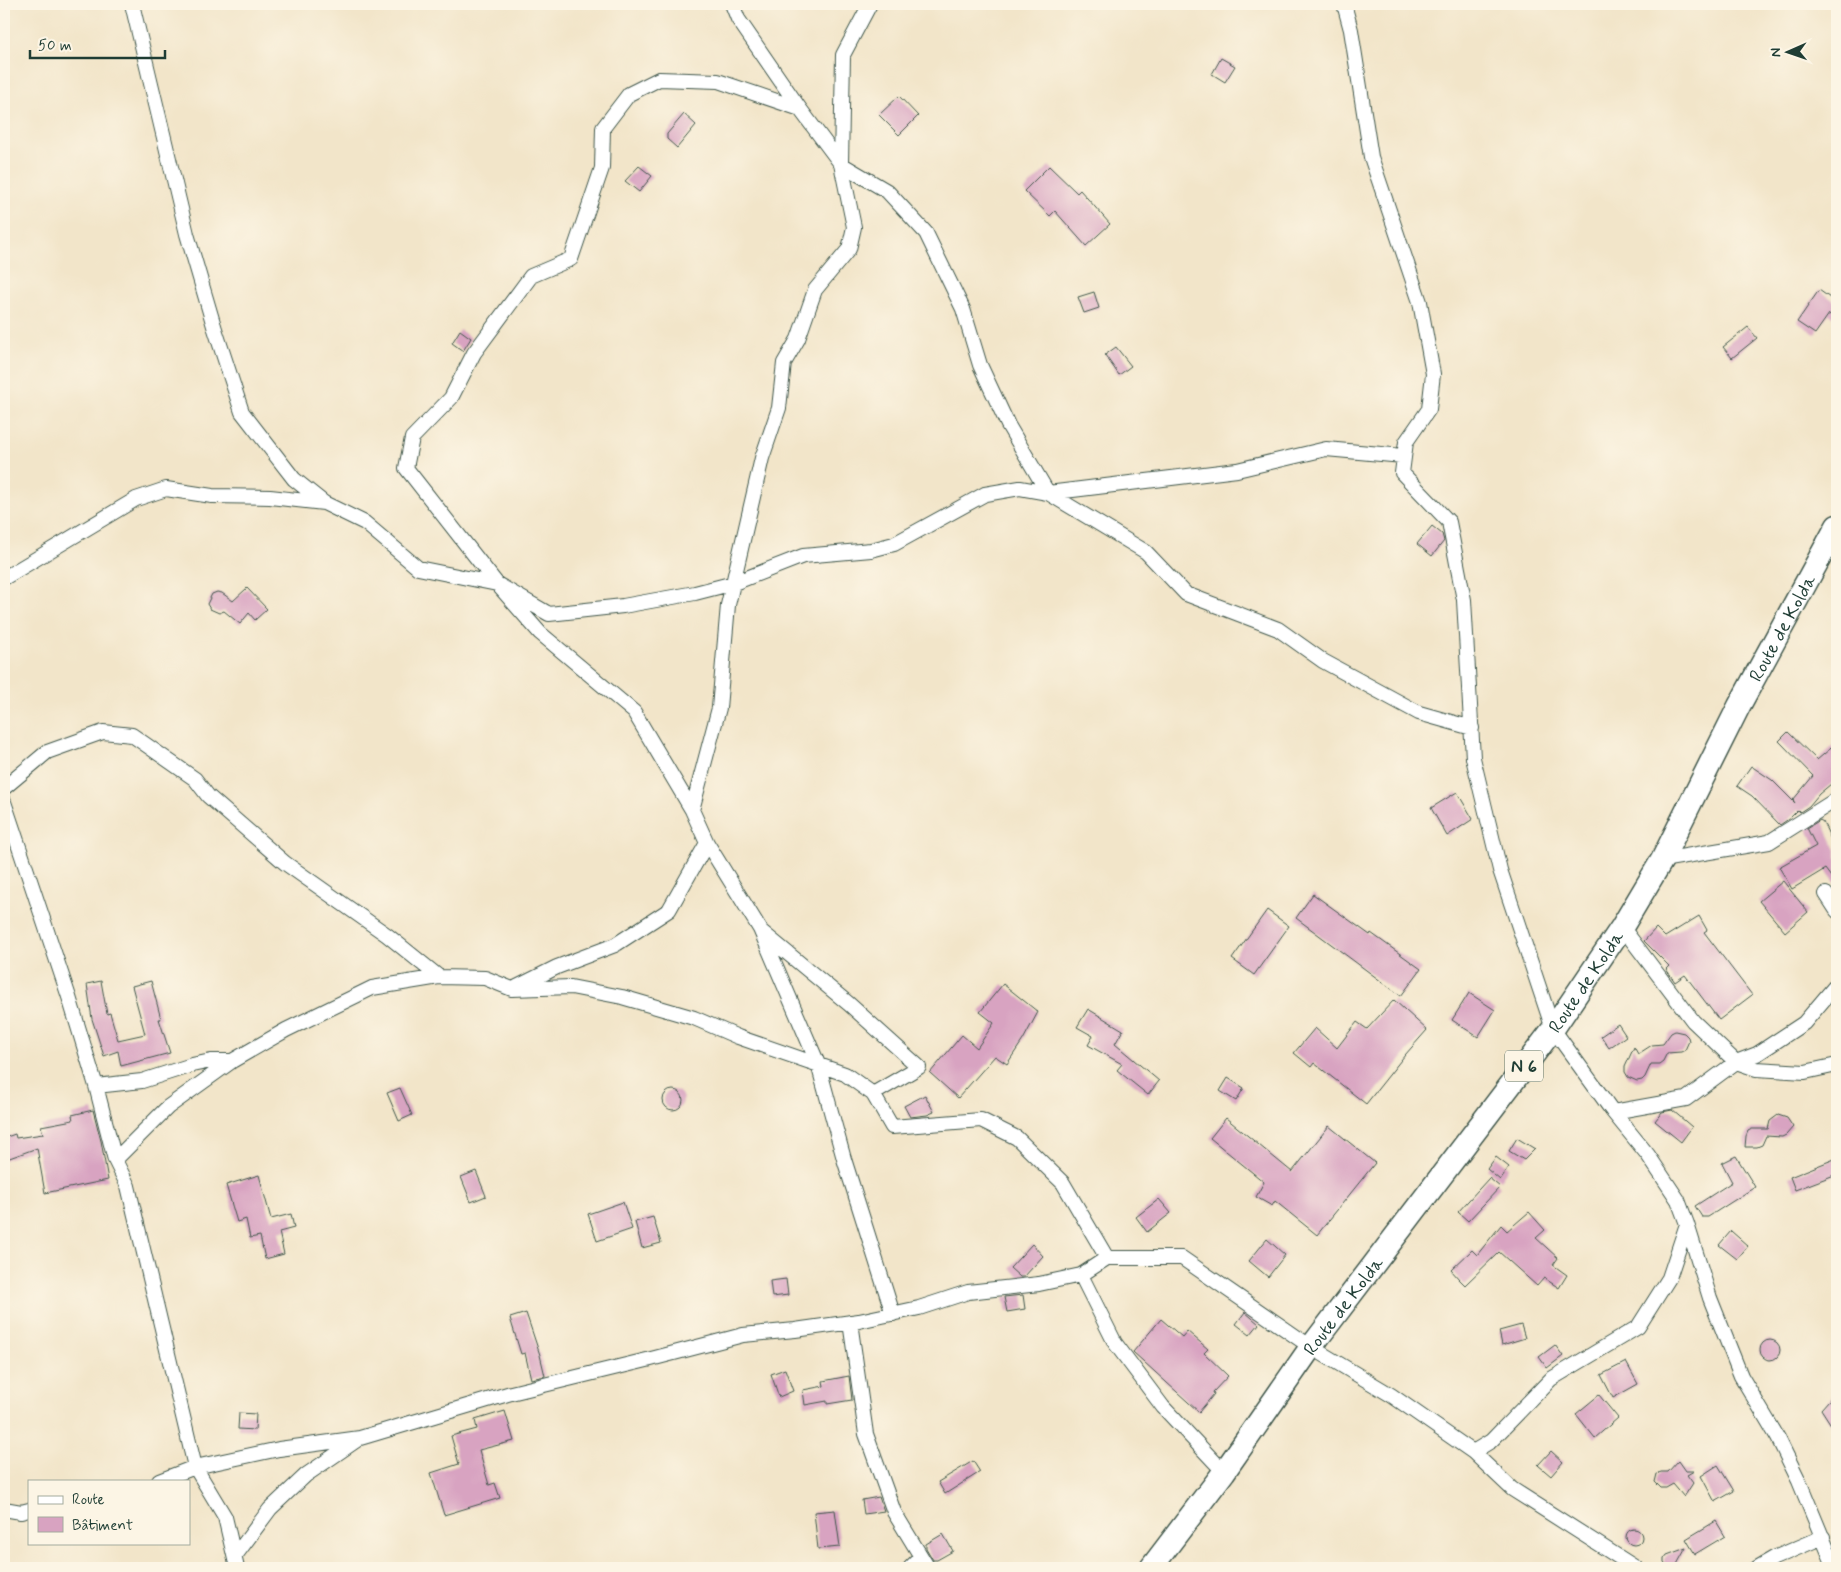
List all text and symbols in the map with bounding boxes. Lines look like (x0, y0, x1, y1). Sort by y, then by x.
scale bar (30, 28, 165, 60)
north arrow (1764, 28, 1814, 78)
text: 50 m (38, 36, 72, 56)
text: N (1767, 47, 1785, 57)
street label: Route de Kolda (1744, 570, 1822, 686)
street label: Route de Kolda (1543, 926, 1630, 1038)
road number: N 6 (1505, 1050, 1543, 1082)
street label: Route de Kolda (1298, 1251, 1390, 1361)
legend (28, 1480, 190, 1544)
text: Route (72, 1490, 105, 1510)
text: Bâtiment (72, 1516, 133, 1536)

